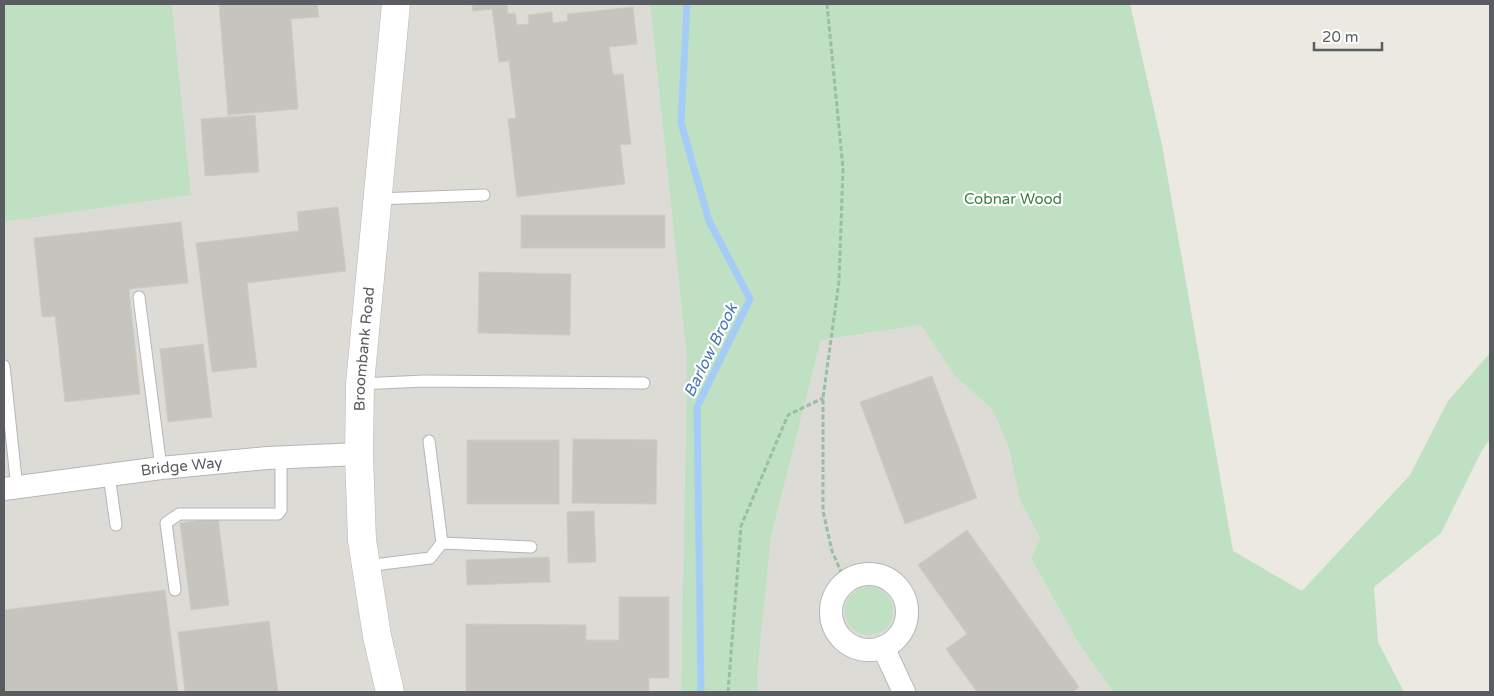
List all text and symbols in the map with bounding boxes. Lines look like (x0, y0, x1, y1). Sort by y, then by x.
scale bar (1314, 20, 1382, 52)
text: 20 m (1322, 28, 1359, 46)
park label: Cobnar Wood (964, 190, 1062, 208)
street label: Broombank Road (351, 286, 378, 411)
water label: Barlow Brook (680, 299, 743, 401)
street label: Bridge Way (140, 453, 223, 480)

